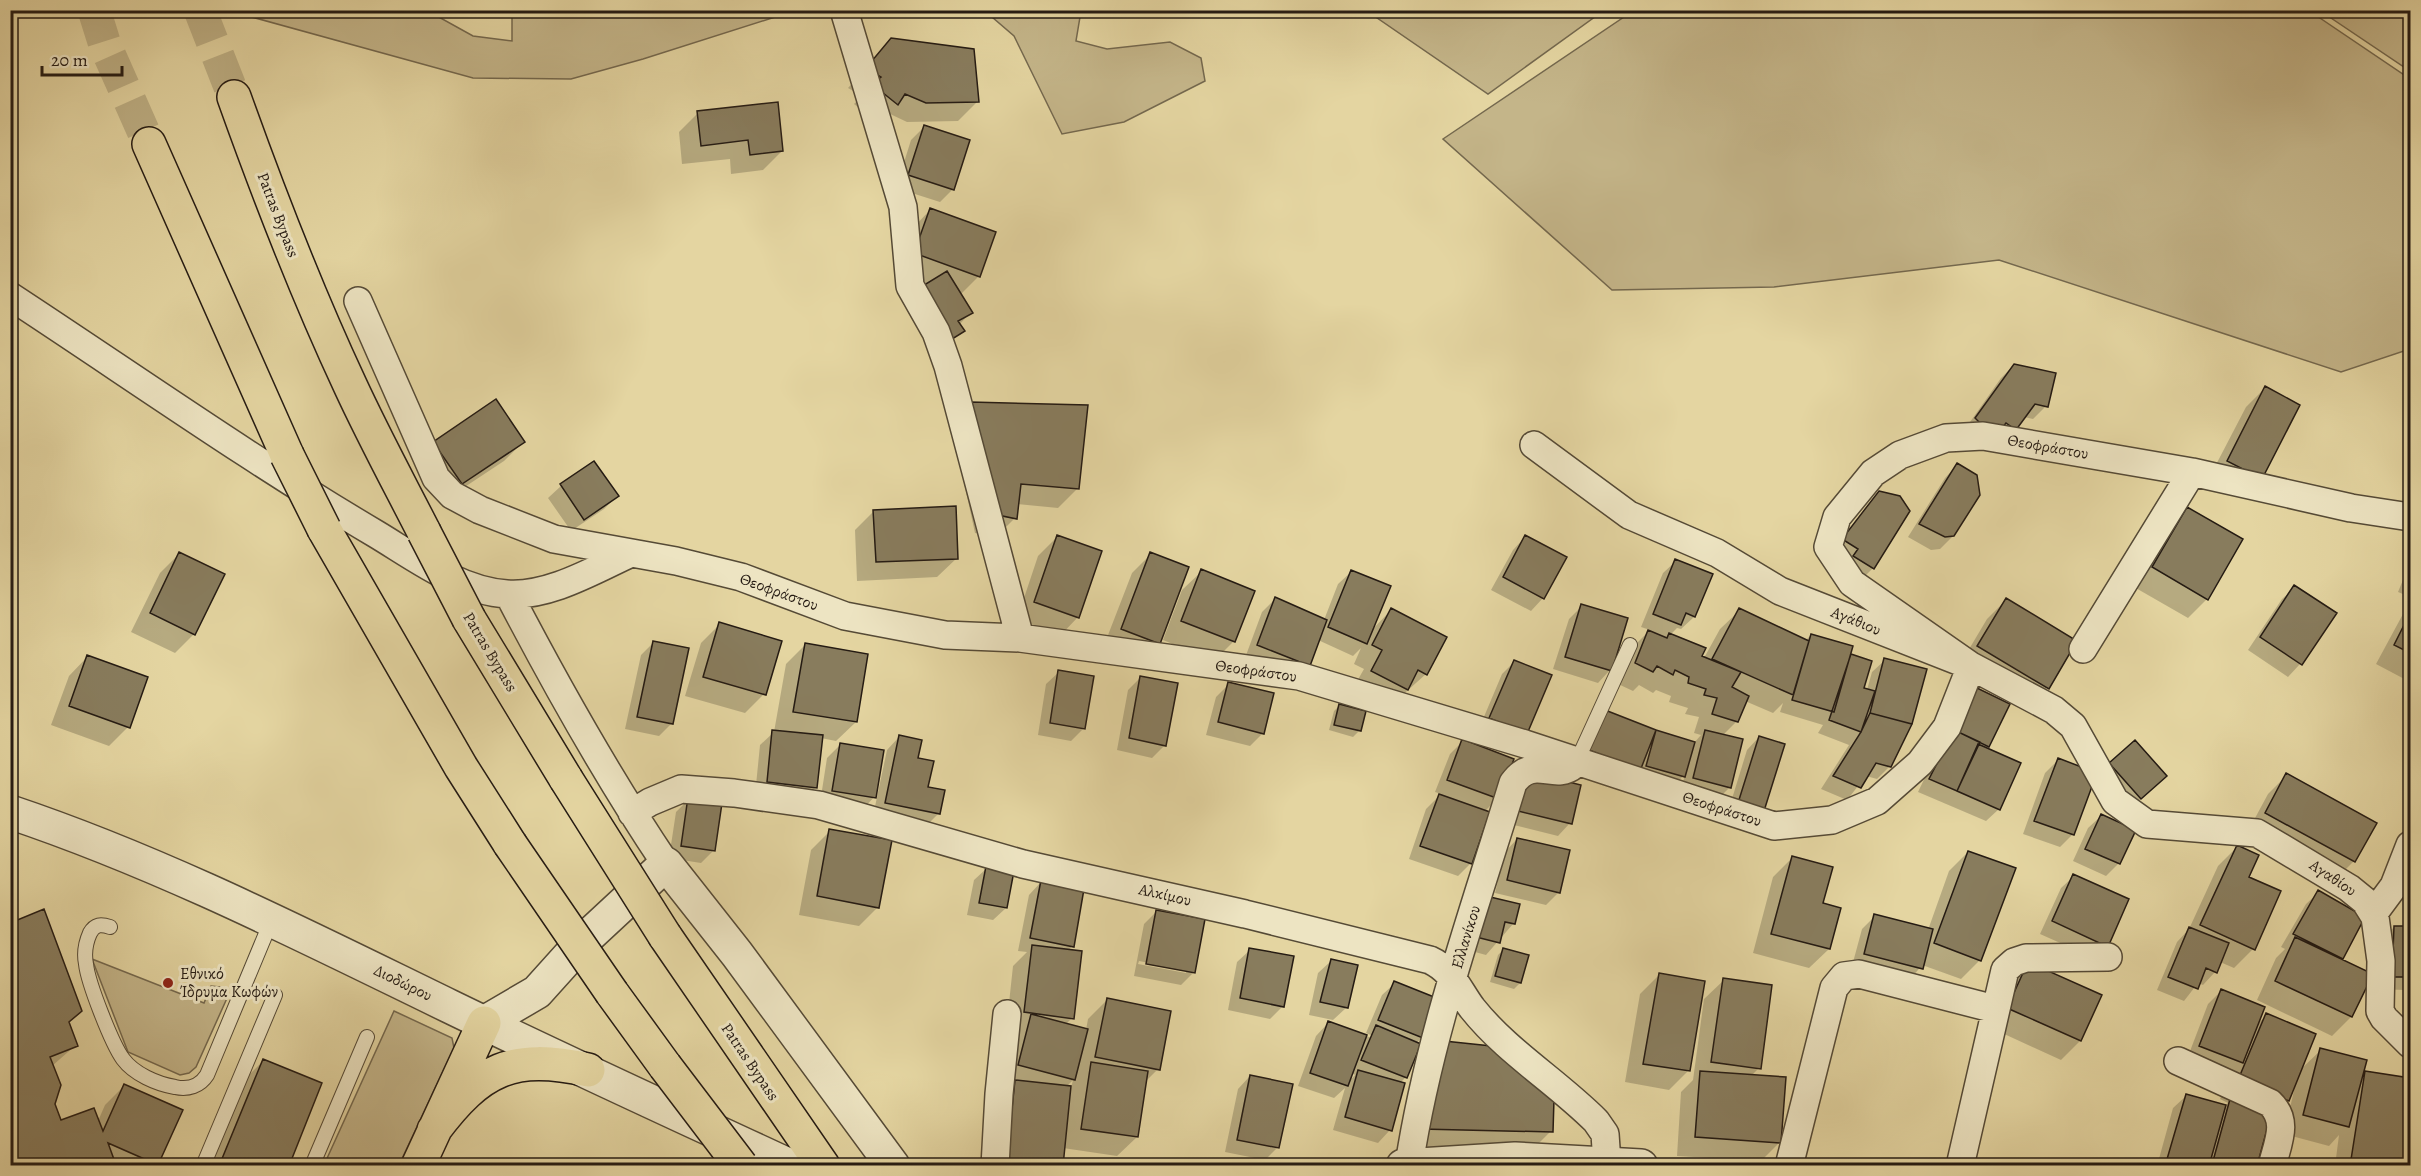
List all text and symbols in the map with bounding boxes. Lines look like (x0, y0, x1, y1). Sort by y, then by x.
scale bar (42, 39, 122, 77)
text: 20 m (51, 48, 88, 72)
street label: Patras Bypass (252, 169, 304, 261)
street label: Θεοφράστου (2006, 429, 2090, 465)
street label: Θεοφράστου (737, 568, 821, 616)
street label: Αγάθιου (1827, 601, 1884, 641)
street label: Patras Bypass (458, 608, 522, 696)
street label: Θεοφράστου (1214, 654, 1298, 688)
street label: Θεοφράστου (1680, 786, 1764, 832)
street label: Αγαθίου (2304, 854, 2361, 902)
street label: Αλκίμου (1136, 878, 1193, 912)
street label: Ελλανίκου (1446, 902, 1486, 972)
street label: Διοδώρου (370, 959, 436, 1007)
place label: Εθνικό Ίδρυμα Κωφών (180, 963, 278, 1003)
marker: Εθνικό Ίδρυμα Κωφών (161, 976, 175, 990)
street label: Patras Bypass (716, 1019, 784, 1105)

